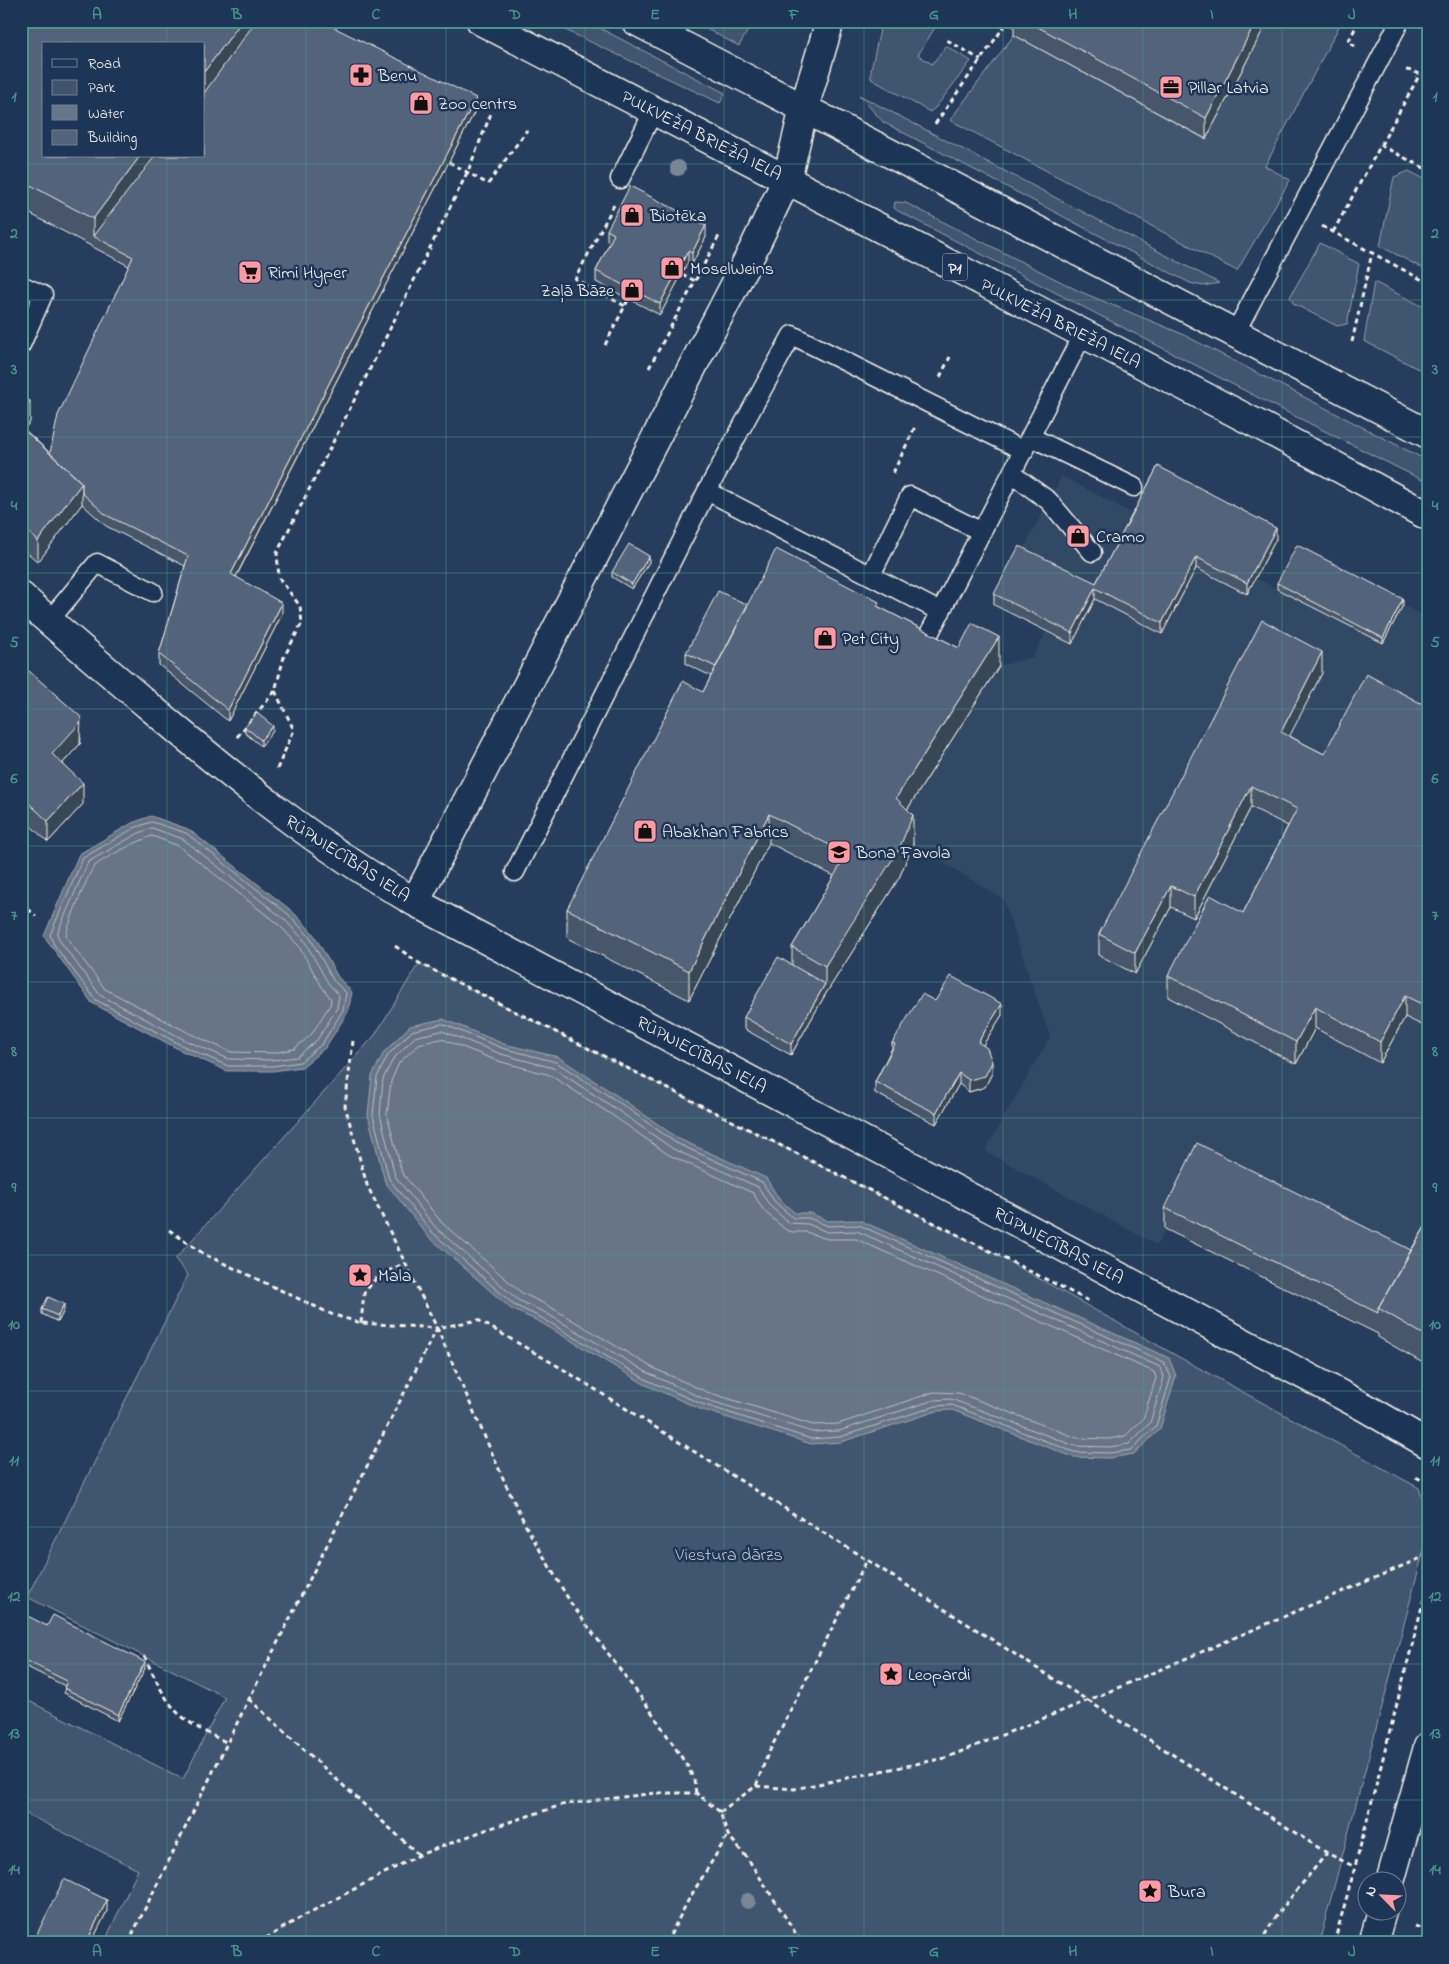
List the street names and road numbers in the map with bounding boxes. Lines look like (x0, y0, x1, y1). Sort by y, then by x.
street label: PULKVEŽA BRIEŽA IELA (616, 85, 786, 189)
road number: P1 (942, 253, 968, 280)
street label: PULKVEŽA BRIEŽA IELA (975, 273, 1145, 377)
street label: RŪPNIECĪBAS IELA (279, 810, 414, 910)
street label: RŪPNIECĪBAS IELA (631, 1010, 771, 1101)
street label: RŪPNIECĪBAS IELA (988, 1201, 1128, 1292)

